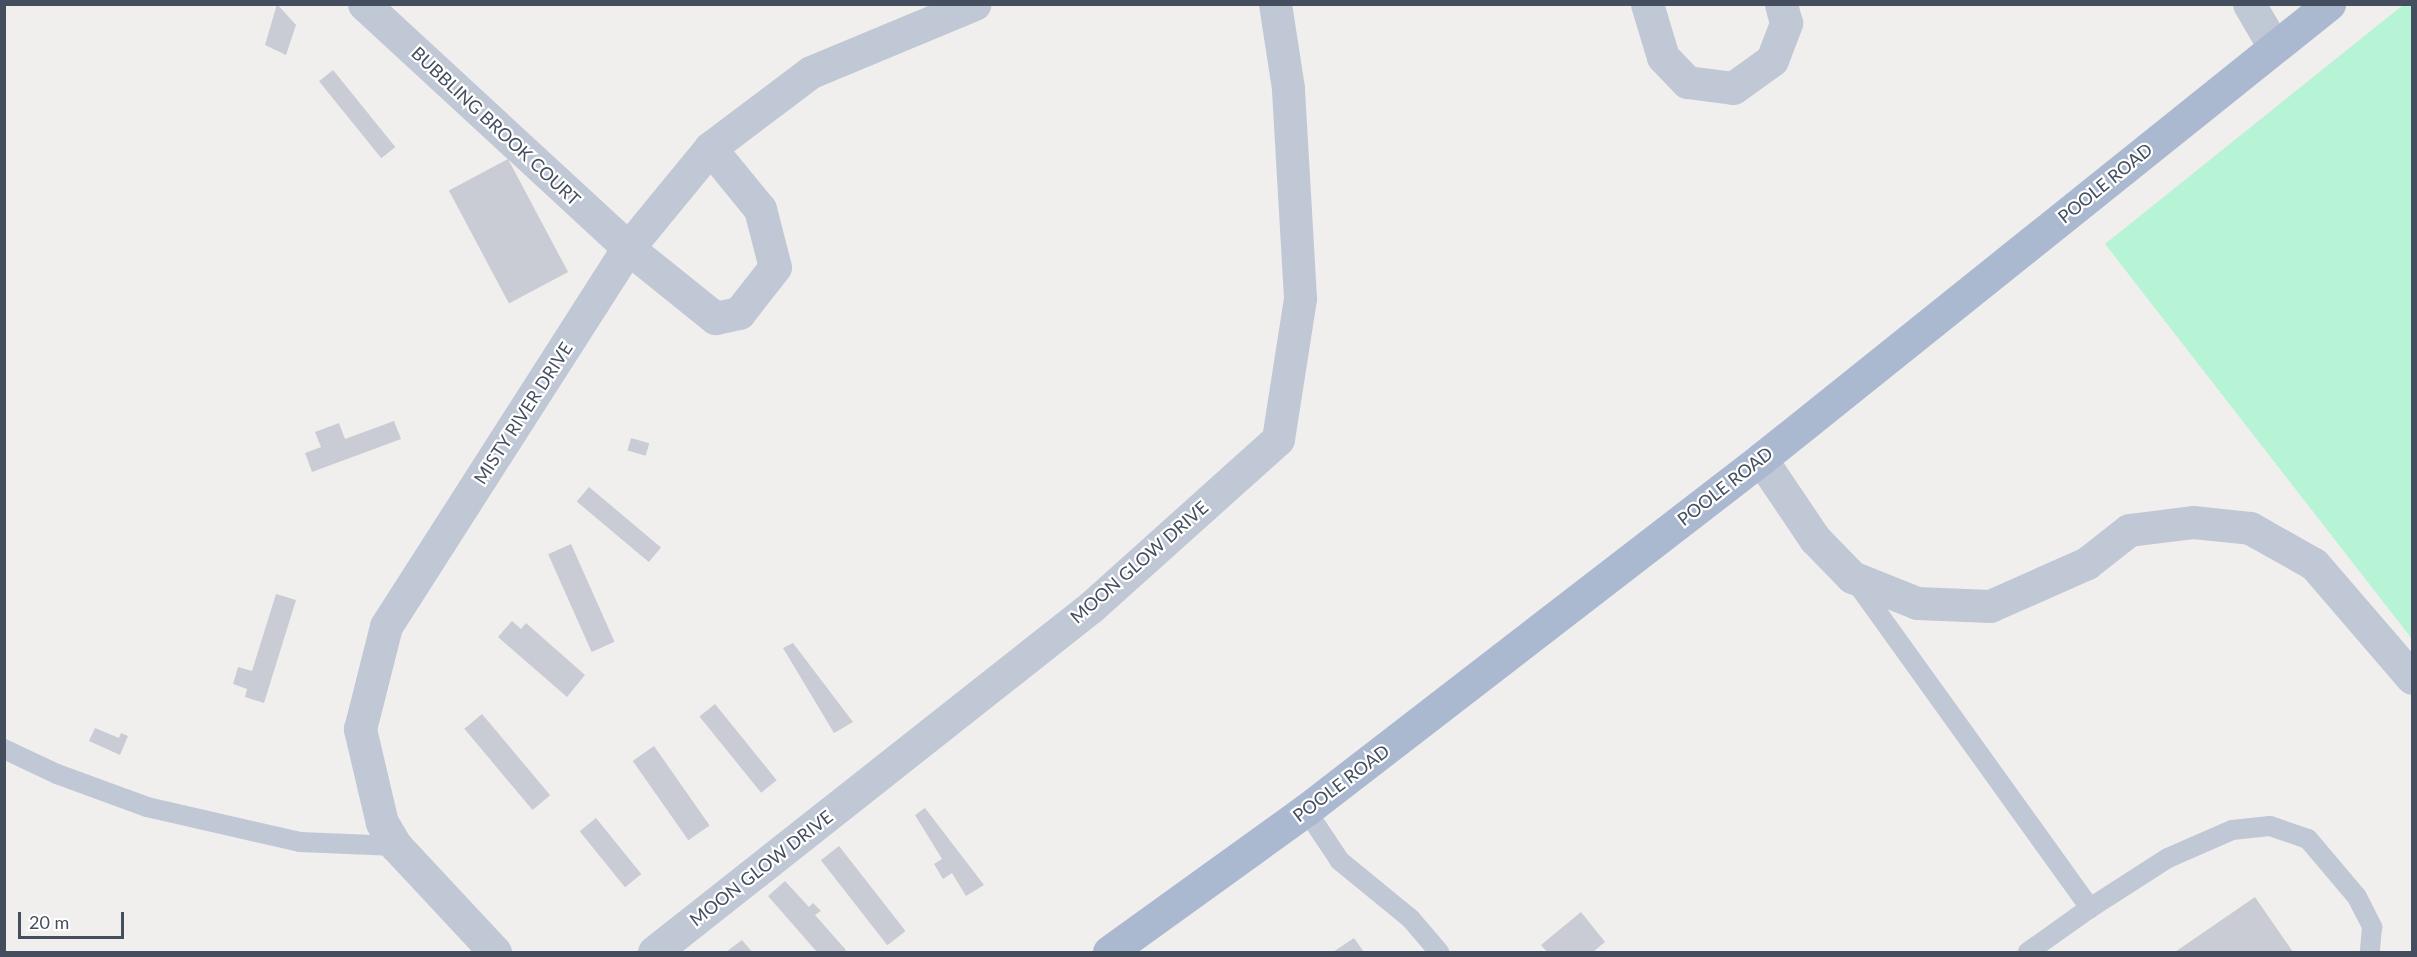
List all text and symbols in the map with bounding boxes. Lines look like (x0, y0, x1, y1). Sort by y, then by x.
street label: BUBBLING BROOK COURT (407, 42, 585, 210)
street label: POOLE ROAD (2054, 138, 2156, 228)
street label: MISTY RIVER DRIVE (469, 338, 577, 488)
street label: POOLE ROAD (1673, 442, 1777, 530)
street label: MOON GLOW DRIVE (1066, 496, 1212, 628)
street label: POOLE ROAD (1289, 740, 1393, 826)
street label: MOON GLOW DRIVE (685, 805, 837, 931)
scale bar (21, 900, 128, 938)
text: 20 m (29, 911, 69, 933)

